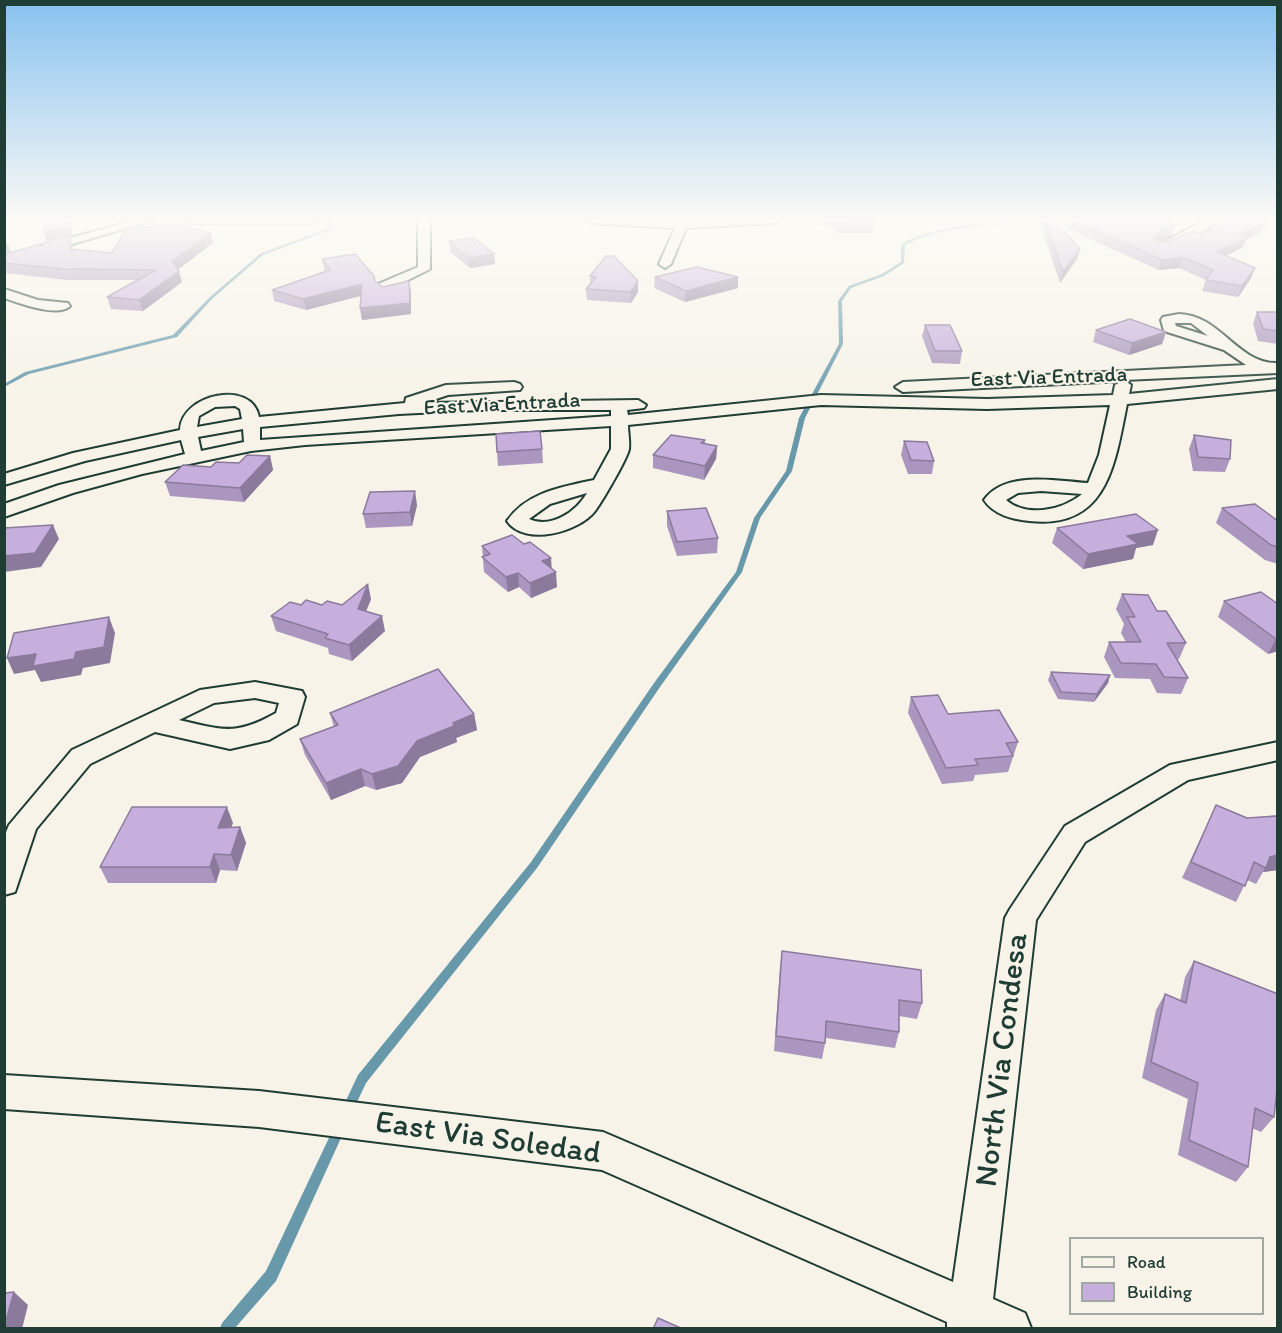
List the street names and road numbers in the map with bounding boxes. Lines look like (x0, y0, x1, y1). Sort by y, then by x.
street label: East Via Entrada (970, 362, 1128, 394)
street label: East Via Entrada (423, 388, 581, 422)
street label: North Via Condesa (968, 931, 1038, 1189)
street label: East Via Soledad (373, 1104, 603, 1174)

